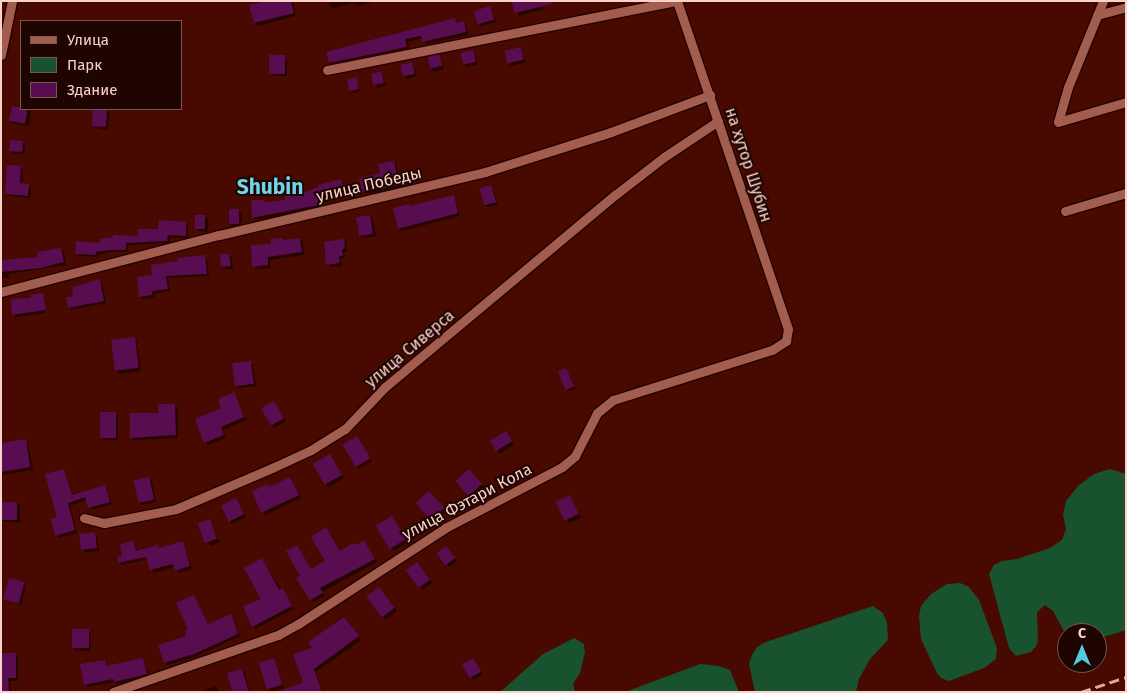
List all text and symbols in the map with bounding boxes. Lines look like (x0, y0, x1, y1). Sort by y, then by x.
legend (20, 20, 182, 110)
text: Улица (67, 31, 109, 49)
text: Парк (67, 56, 102, 74)
text: Здание (67, 81, 117, 99)
street label: на хутор Шубин (720, 105, 776, 225)
street label: улица Победы (314, 164, 424, 206)
district label: Shubin (237, 174, 303, 200)
street label: улица Сиверса (362, 306, 458, 392)
street label: улица Фэтари Кола (399, 460, 535, 544)
north arrow (1057, 623, 1107, 673)
text: С (1078, 625, 1086, 642)

